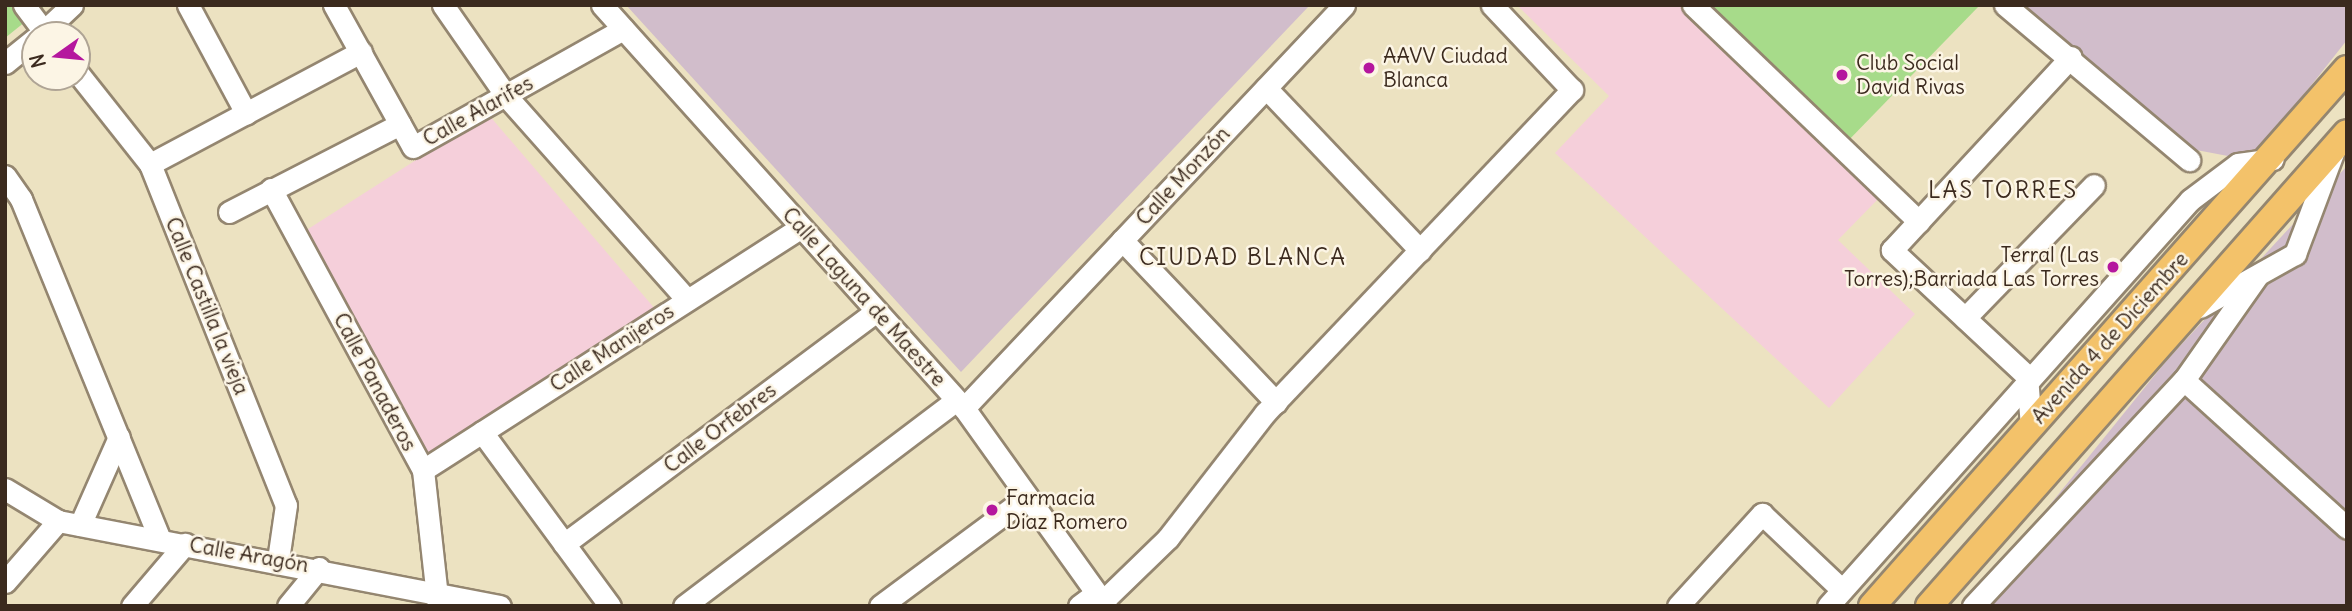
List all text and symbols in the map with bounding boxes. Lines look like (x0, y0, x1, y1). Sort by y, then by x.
north arrow (21, 21, 91, 91)
place label: AAVV Ciudad Blanca (1383, 43, 1508, 93)
place label: Club Social David Rivas (1856, 50, 1965, 100)
text: N (24, 51, 51, 70)
marker: AAVV Ciudad Blanca (1361, 60, 1377, 76)
marker: Club Social David Rivas (1834, 67, 1850, 83)
street label: Calle Alarifes (419, 70, 537, 152)
street label: Calle Monzón (1131, 121, 1235, 231)
district label: LAS TORRES (1929, 176, 2077, 204)
street label: Calle Laguna de Maestre (777, 202, 951, 392)
street label: Calle Castilla la vieja (160, 214, 254, 398)
place label: Terral (Las Torres);Barriada Las Torres (1844, 242, 2099, 292)
district label: CIUDAD BLANCA (1141, 243, 1345, 271)
street label: Avenida 4 de Diciembre (2026, 247, 2194, 429)
marker: Terral (Las Torres);Barriada Las Torres (2105, 259, 2121, 275)
street label: Calle Manijeros (545, 299, 679, 397)
street label: Calle Panaderos (328, 309, 422, 455)
street label: Calle Orfebres (659, 378, 781, 478)
place label: Farmacia Diaz Romero (1006, 485, 1128, 535)
marker: Farmacia Diaz Romero (984, 502, 1000, 518)
street label: Calle Aragón (187, 532, 311, 578)

